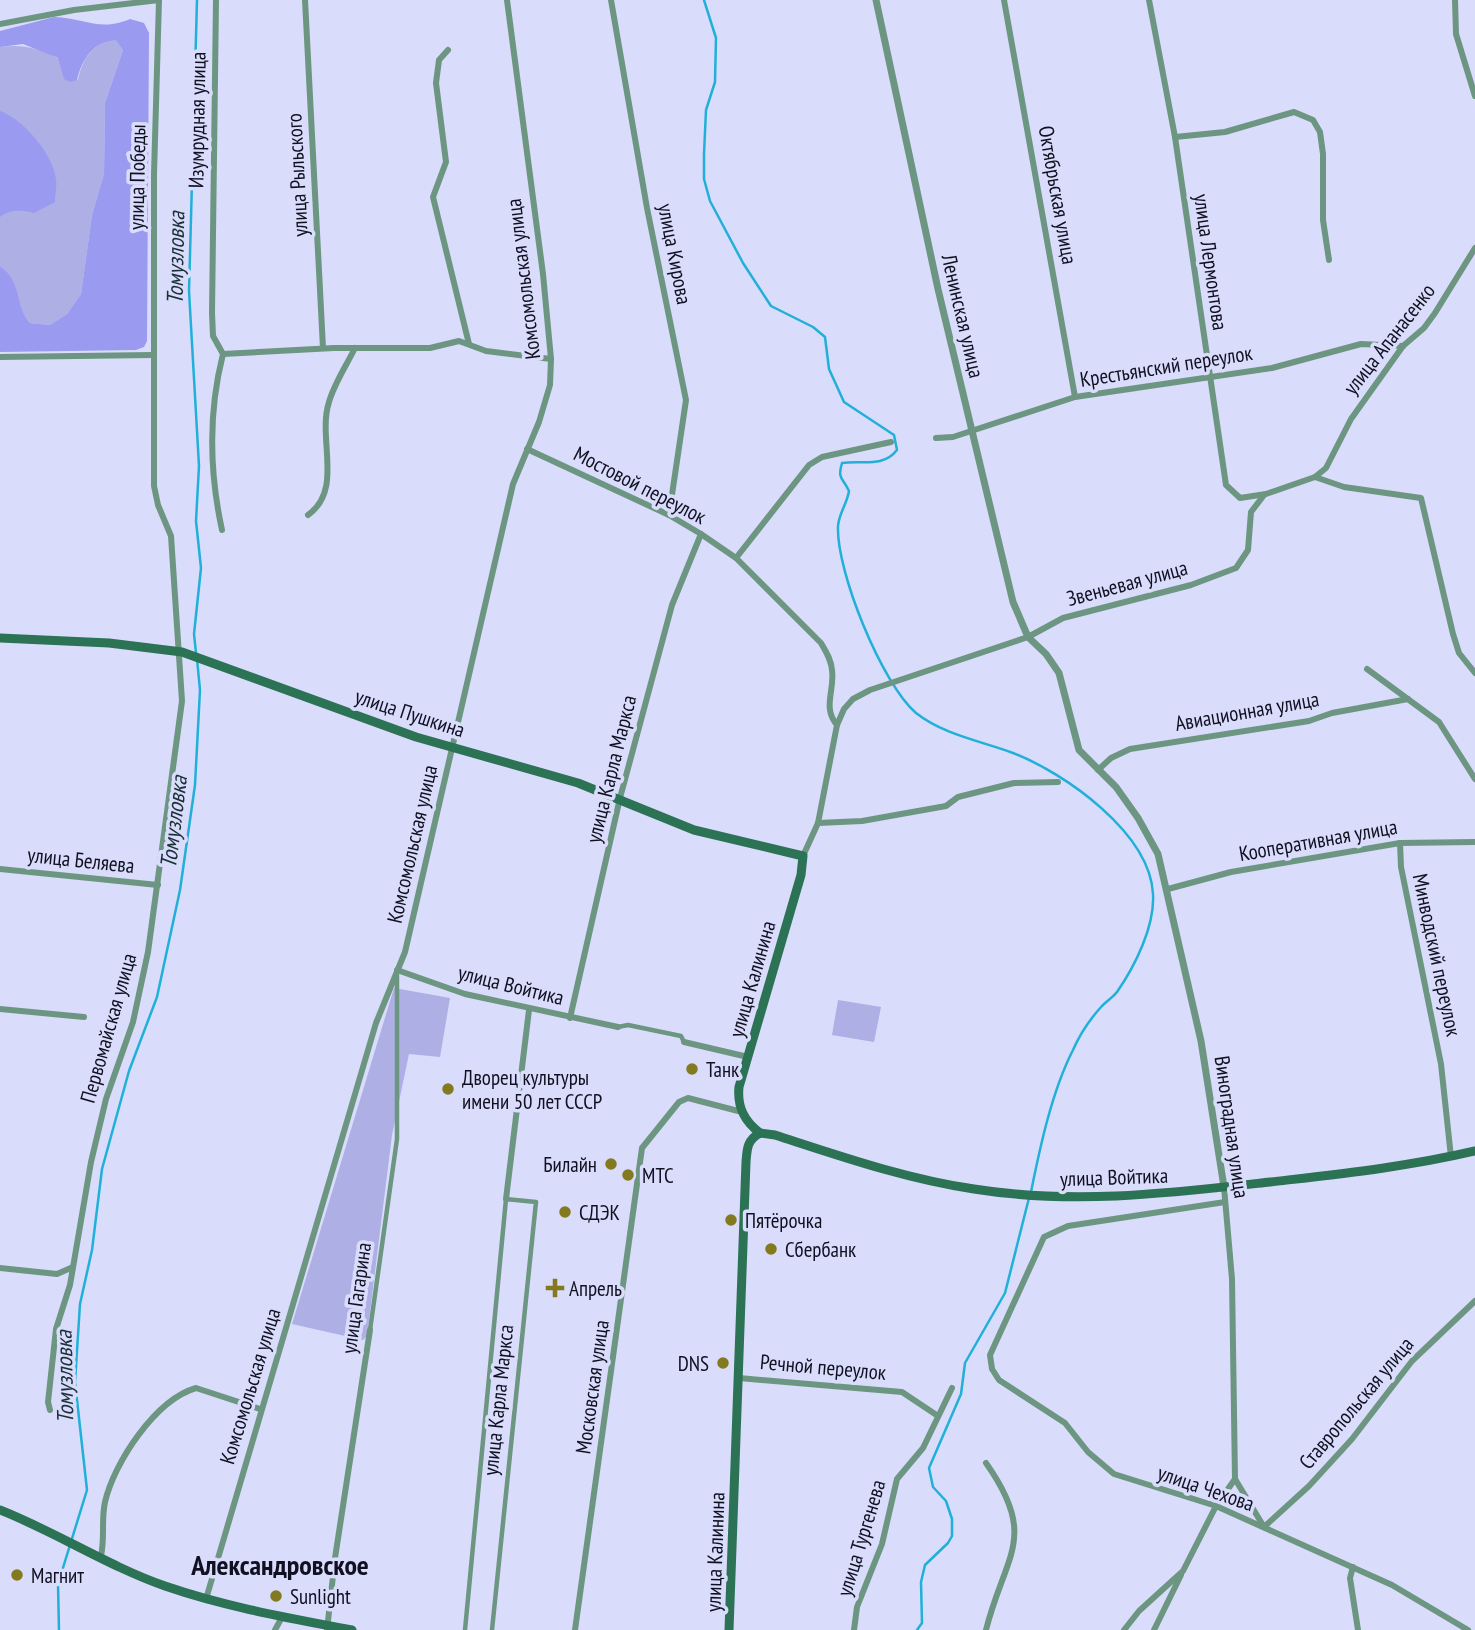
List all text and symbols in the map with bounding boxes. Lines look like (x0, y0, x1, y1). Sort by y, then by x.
street label: Изумрудная улица (182, 52, 212, 188)
street label: улица Рыльского (280, 113, 314, 237)
street label: улица Победы (123, 124, 151, 230)
street label: Октябрьская улица (1033, 124, 1083, 266)
street label: улица Лермонтова (1188, 192, 1234, 332)
street label: Комсомольская улица (500, 197, 546, 361)
street label: улица Кирова (652, 201, 698, 307)
water label: Томузловка (160, 209, 190, 305)
street label: Ленинская улица (935, 250, 990, 381)
street label: улица Апанасенко (1337, 278, 1441, 400)
street label: Крестьянский переулок (1078, 339, 1254, 393)
street label: Мостовой переулок (569, 440, 711, 530)
street label: Звеньевая улица (1064, 554, 1190, 612)
street label: улица Пушкина (352, 683, 468, 743)
street label: Авиационная улица (1173, 685, 1321, 737)
street label: улица Карла Маркса (580, 692, 642, 846)
street label: Комсомольская улица (381, 762, 443, 926)
water label: Томузловка (153, 772, 193, 870)
street label: Кооперативная улица (1237, 813, 1399, 867)
street label: улица Беляева (26, 841, 136, 879)
street label: Минводский переулок (1407, 871, 1467, 1039)
street label: улица Калинина (722, 918, 782, 1040)
street label: Первомайская улица (74, 950, 142, 1106)
street label: улица Войтика (455, 959, 567, 1011)
street label: Виноградная улица (1209, 1054, 1255, 1200)
place label: Танк (706, 1056, 739, 1083)
marker: Танк (684, 1061, 700, 1077)
place label: Дворец культуры имени 50 лет СССР (462, 1064, 602, 1115)
marker: Дворец культуры имени 50 лет СССР (440, 1081, 456, 1097)
place label: Билайн (543, 1151, 597, 1178)
marker: Билайн (603, 1156, 619, 1172)
place label: МТС (642, 1162, 674, 1189)
street label: улица Войтика (1059, 1162, 1169, 1192)
marker: МТС (620, 1167, 636, 1183)
place label: СДЭК (579, 1199, 620, 1226)
marker: СДЭК (557, 1204, 573, 1220)
place label: Пятёрочка (745, 1207, 822, 1234)
marker: Пятёрочка (723, 1212, 739, 1228)
place label: Сбербанк (785, 1236, 856, 1263)
street label: улица Гагарина (335, 1241, 377, 1355)
marker: Сбербанк (763, 1241, 779, 1257)
place label: Апрель (569, 1275, 622, 1302)
marker: Апрель (547, 1280, 563, 1296)
street label: Комсомольская улица (213, 1305, 287, 1467)
street label: Московская улица (569, 1318, 615, 1456)
street label: улица Карла Маркса (477, 1323, 519, 1477)
water label: Томузловка (49, 1328, 79, 1424)
street label: Ставропольская улица (1293, 1331, 1419, 1475)
street label: Речной переулок (759, 1348, 887, 1386)
place label: DNS (678, 1350, 709, 1377)
marker: DNS (715, 1355, 731, 1371)
street label: улица Чехова (1154, 1459, 1258, 1517)
street label: улица Тургенева (830, 1476, 892, 1600)
street label: улица Калинина (699, 1492, 731, 1612)
district label: Александровское (190, 1546, 369, 1583)
place label: Магнит (31, 1562, 84, 1589)
marker: Магнит (9, 1567, 25, 1583)
place label: Sunlight (290, 1583, 351, 1610)
marker: Sunlight (268, 1588, 284, 1604)

